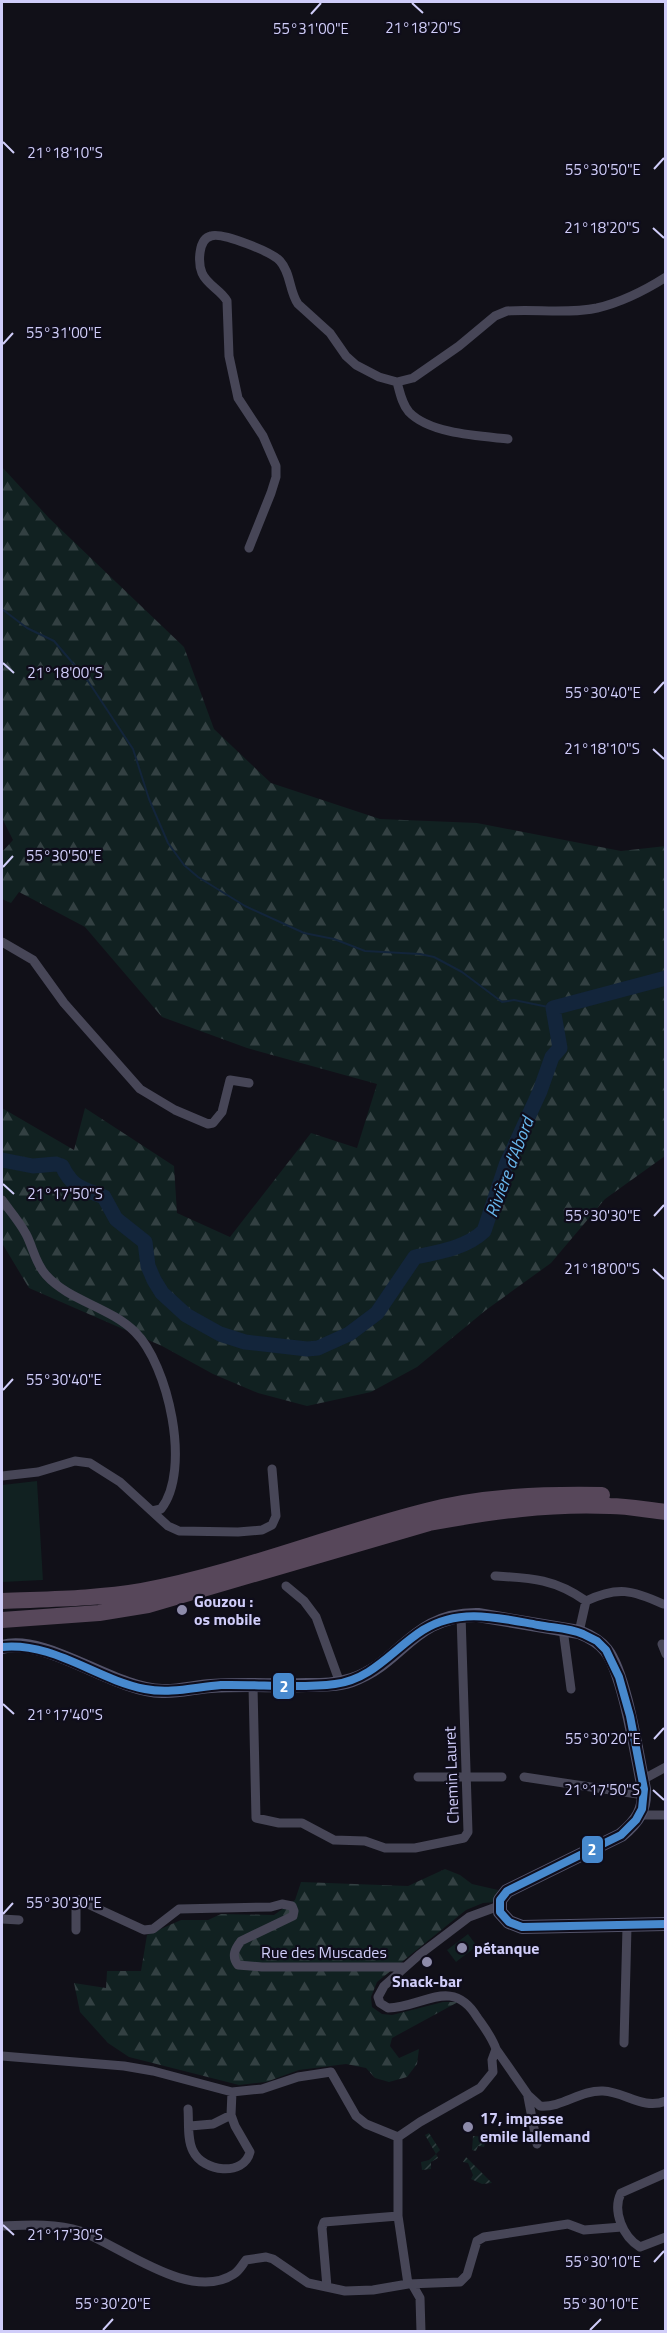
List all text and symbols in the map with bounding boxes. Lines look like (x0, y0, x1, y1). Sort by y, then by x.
text: 21°18'20"S (385, 16, 461, 39)
text: 55°31'00"E (273, 17, 349, 40)
text: 21°18'10"S (27, 141, 103, 164)
text: 55°30'50"E (565, 158, 641, 181)
text: 21°18'20"S (564, 216, 640, 239)
text: 55°31'00"E (26, 321, 102, 344)
text: 21°18'00"S (27, 661, 103, 684)
text: 55°30'40"E (565, 681, 641, 704)
text: 21°18'10"S (564, 737, 640, 760)
text: 55°30'50"E (26, 844, 102, 867)
water label: Rivière d'Abord (478, 1111, 541, 1221)
text: 21°17'50"S (27, 1182, 103, 1205)
text: 55°30'30"E (565, 1204, 641, 1227)
text: 21°18'00"S (564, 1257, 640, 1280)
text: 55°30'40"E (26, 1368, 102, 1391)
place label: Gouzou : os mobile (194, 1589, 261, 1631)
marker: Gouzou : os mobile (175, 1603, 189, 1617)
line badge: 2 (272, 1672, 295, 1700)
text: 2 (280, 1674, 288, 1698)
text: 21°17'40"S (27, 1703, 103, 1726)
street label: Chemin Lauret (437, 1725, 465, 1824)
text: 55°30'20"E (565, 1727, 641, 1750)
text: 21°17'50"S (564, 1778, 640, 1801)
line badge: 2 (581, 1835, 604, 1864)
text: 2 (588, 1837, 596, 1861)
text: 55°30'30"E (26, 1891, 102, 1914)
place label: pétanque (474, 1936, 539, 1960)
street label: Rue des Muscades (261, 1940, 387, 1964)
marker: pétanque (455, 1941, 469, 1955)
marker: Snack-bar (420, 1955, 434, 1969)
place label: Snack-bar (392, 1969, 462, 1993)
place label: 17, impasse emile lallemand (480, 2106, 590, 2148)
marker: 17, impasse emile lallemand (461, 2120, 475, 2134)
text: 21°17'30"S (27, 2223, 103, 2246)
text: 55°30'10"E (565, 2250, 641, 2273)
text: 55°30'20"E (75, 2292, 151, 2315)
text: 55°30'10"E (563, 2292, 639, 2315)

